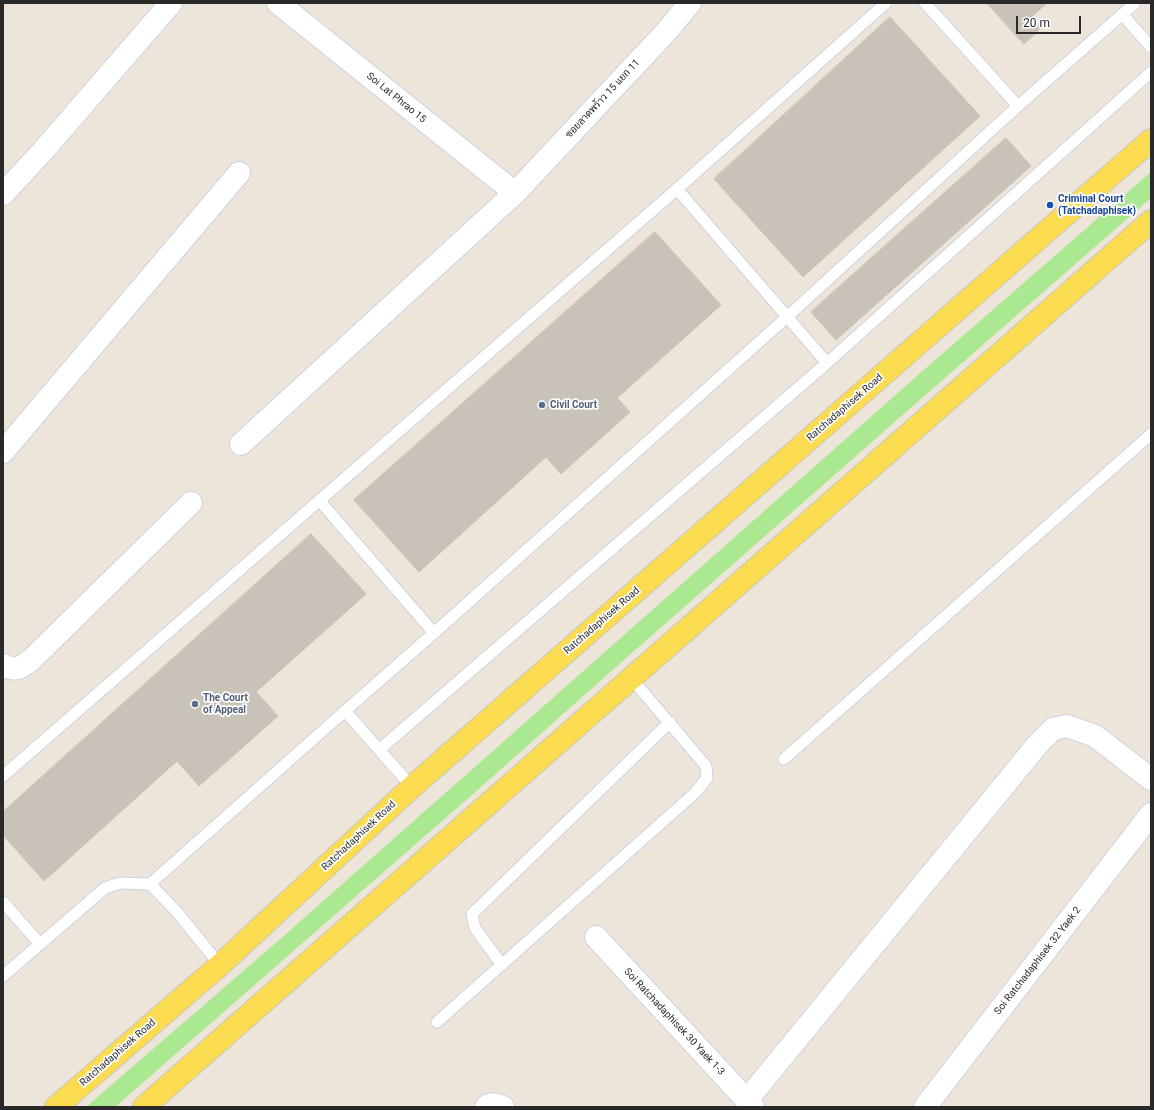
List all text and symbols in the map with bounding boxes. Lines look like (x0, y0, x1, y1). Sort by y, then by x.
scale bar (1018, 8, 1083, 34)
text: 20 m (1023, 16, 1050, 30)
street label: ซอยลาดพร้าว 15 แยก 11 (563, 57, 643, 141)
street label: Soi Lat Phrao 15 (364, 70, 428, 126)
place label: Criminal Court (Tatchadaphisek) (1058, 193, 1136, 216)
marker: Criminal Court (Tatchadaphisek) (1045, 200, 1055, 210)
street label: Ratchadaphisek Road (805, 372, 885, 444)
place label: Civil Court (550, 399, 597, 411)
marker: Civil Court (537, 400, 547, 410)
street label: Ratchadaphisek Road (562, 585, 642, 657)
place label: The Court of Appeal (203, 692, 248, 716)
marker: The Court of Appeal (190, 699, 200, 709)
street label: Ratchadaphisek Road (320, 799, 398, 873)
street label: Soi Ratchadaphisek 32 Yaek 2 (992, 905, 1084, 1017)
street label: Soi Ratchadaphisek 30 Yaek 1-3 (621, 966, 727, 1078)
street label: Ratchadaphisek Road (78, 1017, 158, 1089)

